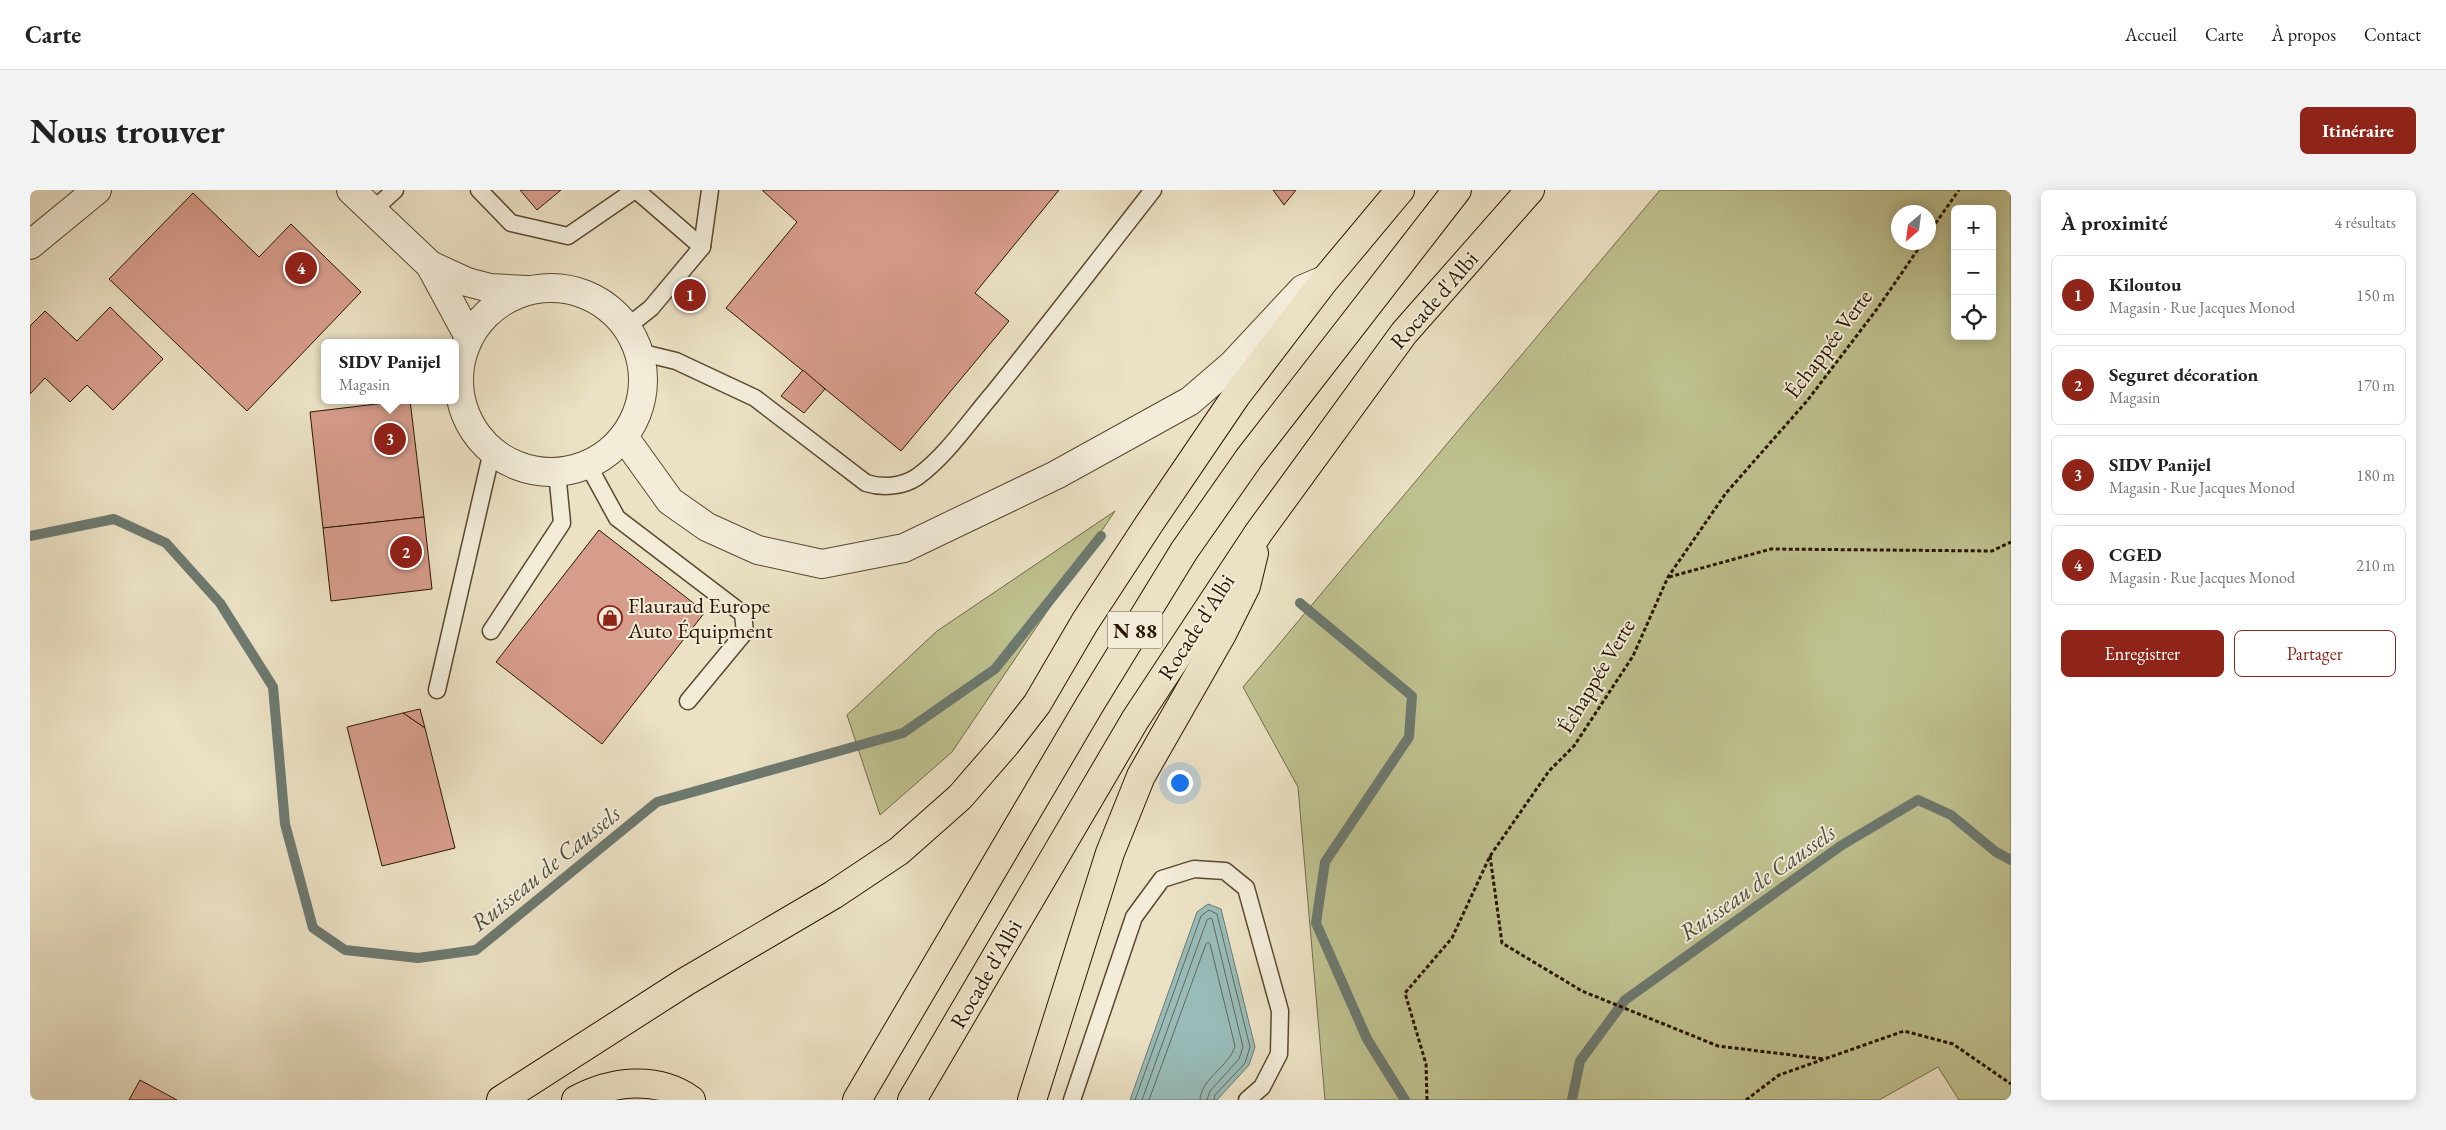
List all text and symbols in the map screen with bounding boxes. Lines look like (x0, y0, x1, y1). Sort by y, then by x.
text: Carte (25, 19, 81, 50)
text: Accueil (2125, 23, 2177, 46)
text: Carte (2205, 23, 2244, 46)
text: À propos (2272, 23, 2336, 46)
text: Contact (2364, 23, 2421, 46)
button: Itinéraire (2300, 107, 2416, 154)
text: Nous trouver (30, 108, 225, 153)
north arrow (1891, 205, 1936, 250)
map controls (1951, 205, 1996, 340)
button: + (1951, 205, 1996, 250)
text: À proximité (2061, 209, 2168, 236)
text: 4 résultats (2334, 212, 2396, 233)
street label: Rocade d'Albi (1383, 245, 1485, 355)
pin: 4 (285, 249, 317, 287)
button: − (1951, 250, 1996, 295)
text: Kiloutou (2109, 272, 2181, 297)
pin: 1 (674, 276, 706, 314)
street label: Échappée Verte (1778, 283, 1879, 404)
text: 1 (2074, 285, 2082, 306)
text: 150 m (2356, 285, 2395, 306)
button: locate (1951, 295, 1996, 340)
text: Magasin · Rue Jacques Monod (2109, 297, 2295, 318)
popup (321, 339, 459, 404)
text: SIDV Panijel (339, 349, 441, 374)
text: Seguret décoration (2109, 362, 2258, 387)
text: Magasin (339, 374, 390, 395)
text: 2 (2074, 375, 2082, 396)
text: 170 m (2356, 375, 2395, 396)
text: Magasin (2109, 387, 2160, 408)
pin: 3 (374, 420, 406, 458)
text: SIDV Panijel (2109, 452, 2211, 477)
text: 3 (2074, 465, 2082, 486)
text: 180 m (2356, 465, 2395, 486)
text: Magasin · Rue Jacques Monod (2109, 477, 2295, 498)
pin: 2 (390, 533, 422, 571)
text: CGED (2109, 542, 2162, 567)
text: 4 (2074, 555, 2082, 576)
text: 210 m (2356, 555, 2395, 576)
text: Magasin · Rue Jacques Monod (2109, 567, 2295, 588)
street label: Rocade d'Albi (1151, 568, 1241, 686)
place label: Flauraud Europe Auto Équipment (627, 591, 773, 645)
shop icon: Flauraud Europe Auto Équipment (597, 605, 623, 631)
road number: N 88 (1108, 612, 1162, 648)
street label: Échappée Verte (1550, 613, 1642, 739)
button: Enregistrer (2061, 630, 2224, 677)
button: Partager (2234, 630, 2396, 677)
your location (1167, 770, 1193, 796)
water label: Ruisseau de Caussels (464, 798, 627, 938)
water label: Ruisseau de Caussels (1673, 816, 1842, 947)
street label: Rocade d'Albi (943, 914, 1029, 1034)

